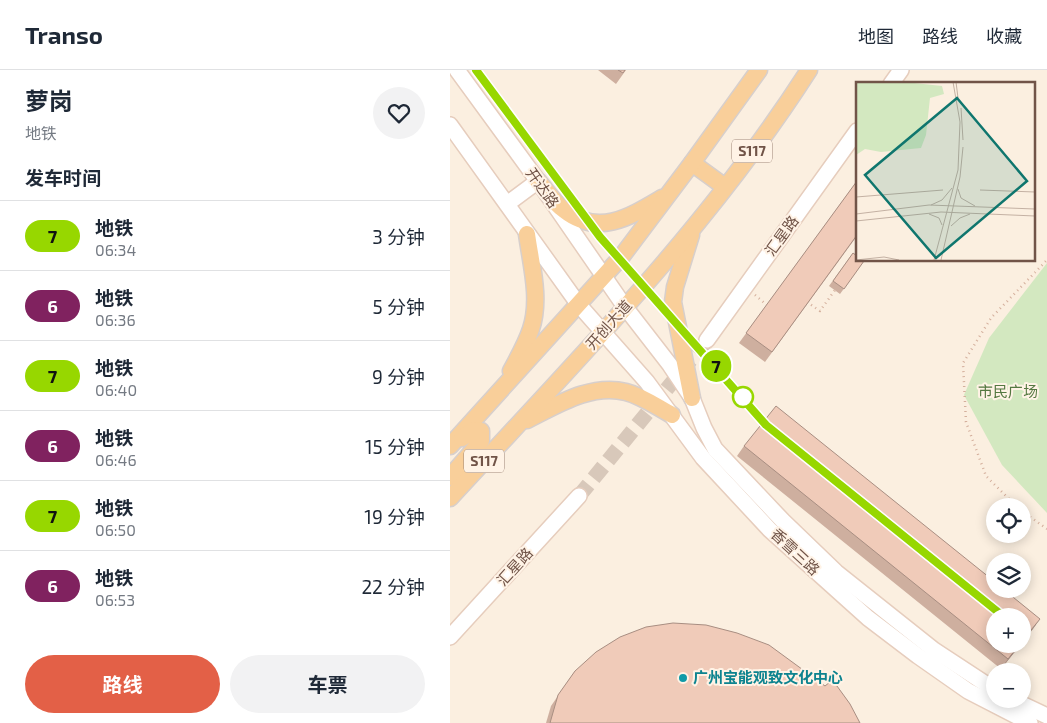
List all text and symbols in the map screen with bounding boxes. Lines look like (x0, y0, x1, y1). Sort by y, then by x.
text: Transo (25, 20, 103, 49)
text: 地图 (858, 25, 894, 47)
text: 路线 (922, 25, 958, 47)
text: 收藏 (986, 25, 1022, 47)
inset map (856, 82, 1034, 261)
text: 萝岗 (25, 86, 73, 115)
button: heart (373, 87, 425, 139)
text: 地铁 (25, 123, 57, 142)
road number: S117 (732, 140, 772, 162)
street label: 开达路 (523, 164, 563, 211)
text: 发车时间 (25, 166, 101, 189)
street label: 汇星路 (761, 212, 802, 259)
text: 地铁 (95, 216, 133, 239)
text: 7 (48, 225, 57, 247)
text: 3 分钟 (372, 225, 425, 248)
text: 06:34 (95, 240, 136, 259)
text: 地铁 (95, 286, 133, 309)
text: 6 (47, 295, 58, 317)
text: 5 分钟 (373, 295, 425, 318)
street label: 开创大道 (581, 296, 635, 353)
text: 06:36 (95, 310, 136, 329)
line badge: 7 (700, 350, 732, 382)
text: 7 (711, 355, 721, 377)
text: 地铁 (95, 356, 133, 379)
text: 7 (48, 365, 57, 387)
text: 9 分钟 (372, 365, 425, 388)
text: 06:40 (95, 380, 137, 399)
park label: 市民广场 (978, 382, 1038, 400)
unlabelled marker (732, 386, 754, 408)
text: 地铁 (95, 426, 133, 449)
text: 6 (47, 435, 58, 457)
text: 15 分钟 (365, 435, 425, 458)
text: 06:46 (95, 450, 137, 469)
road number: S117 (464, 450, 504, 472)
text: 地铁 (95, 496, 133, 519)
map controls (986, 498, 1031, 708)
button: locate (986, 498, 1031, 543)
text: 7 (48, 505, 57, 527)
text: 19 分钟 (364, 505, 425, 528)
text: 06:50 (95, 520, 136, 539)
street label: 香雪三路 (768, 524, 824, 578)
street label: 汇星路 (493, 544, 536, 589)
button: layers (986, 553, 1031, 598)
text: 地铁 (95, 566, 133, 589)
text: 6 (47, 575, 58, 597)
text: 22 分钟 (361, 575, 425, 598)
text: 06:53 (95, 590, 135, 609)
button: + (986, 608, 1031, 653)
button: 路线 (25, 655, 220, 713)
button: 车票 (230, 655, 425, 713)
button: − (986, 663, 1031, 708)
place label: 广州宝能观致文化中心 (693, 668, 843, 686)
marker: 广州宝能观致文化中心 (677, 672, 689, 684)

